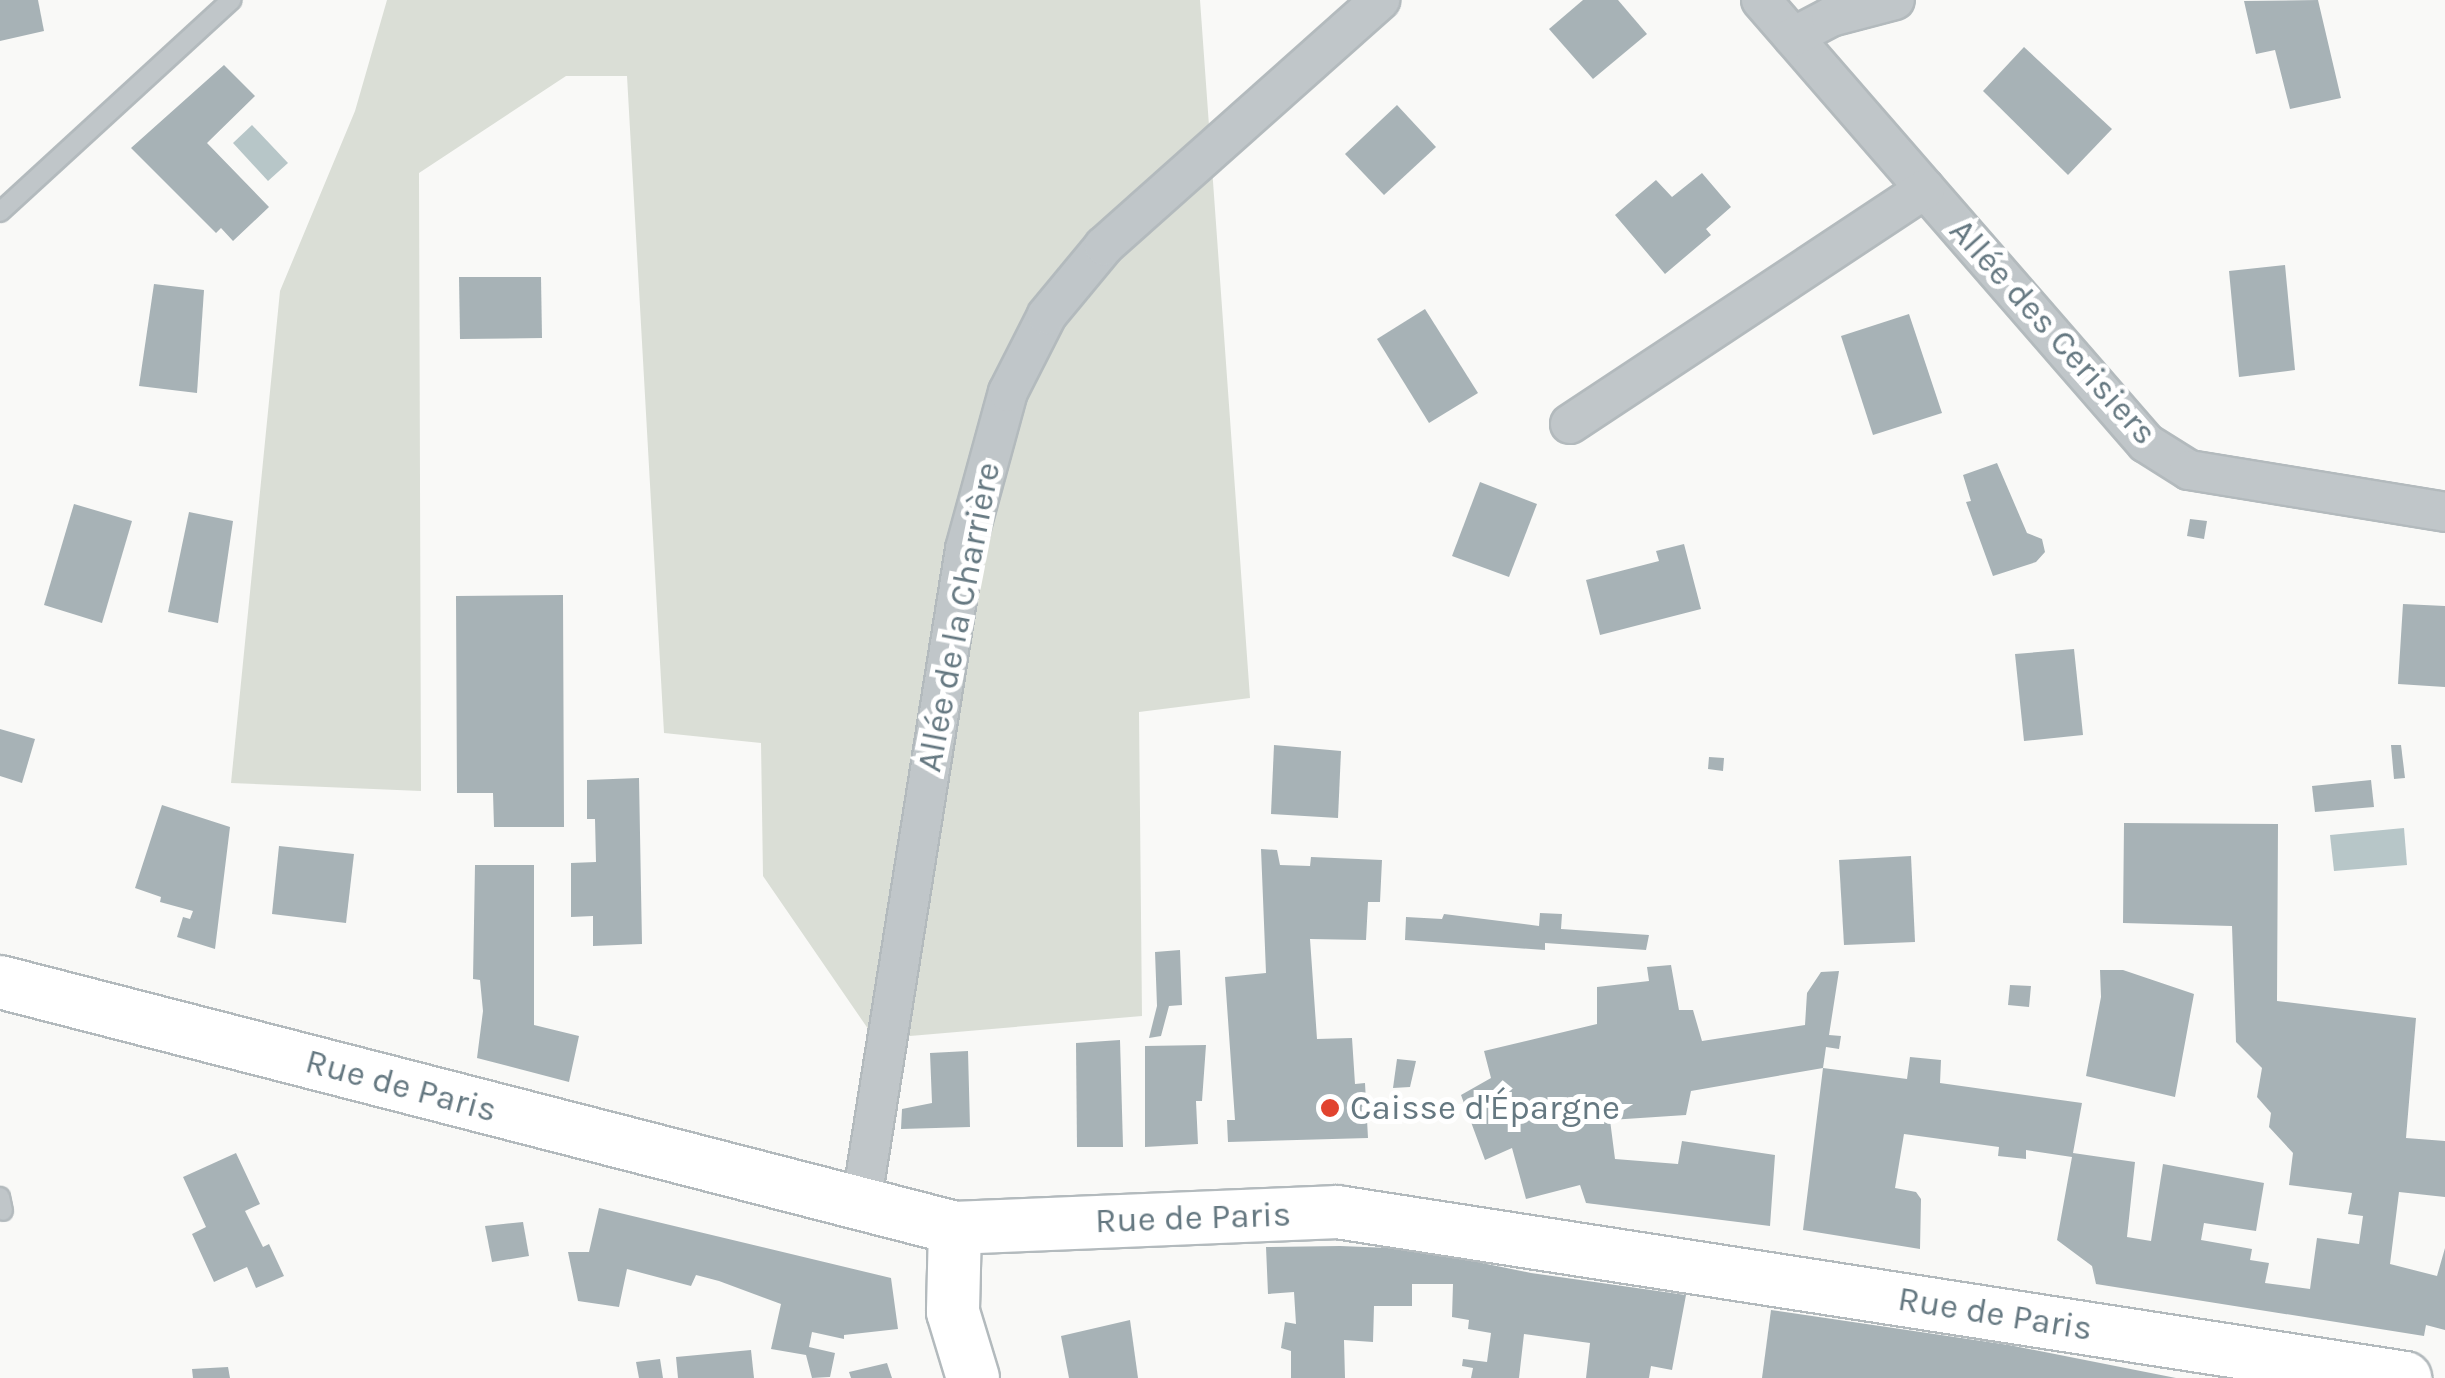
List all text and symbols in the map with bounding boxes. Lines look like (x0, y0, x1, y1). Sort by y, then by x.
street label: Allée des Cerisiers (1940, 210, 2166, 454)
street label: Allée de la Charrière (908, 459, 1010, 775)
street label: Rue de Paris (301, 1040, 501, 1132)
place label: Caisse d'Épargne (1350, 1087, 1620, 1129)
marker: Caisse d'Épargne (1319, 1097, 1341, 1119)
street label: Rue de Paris (1094, 1194, 1292, 1242)
street label: Rue de Paris (1895, 1278, 2095, 1350)

